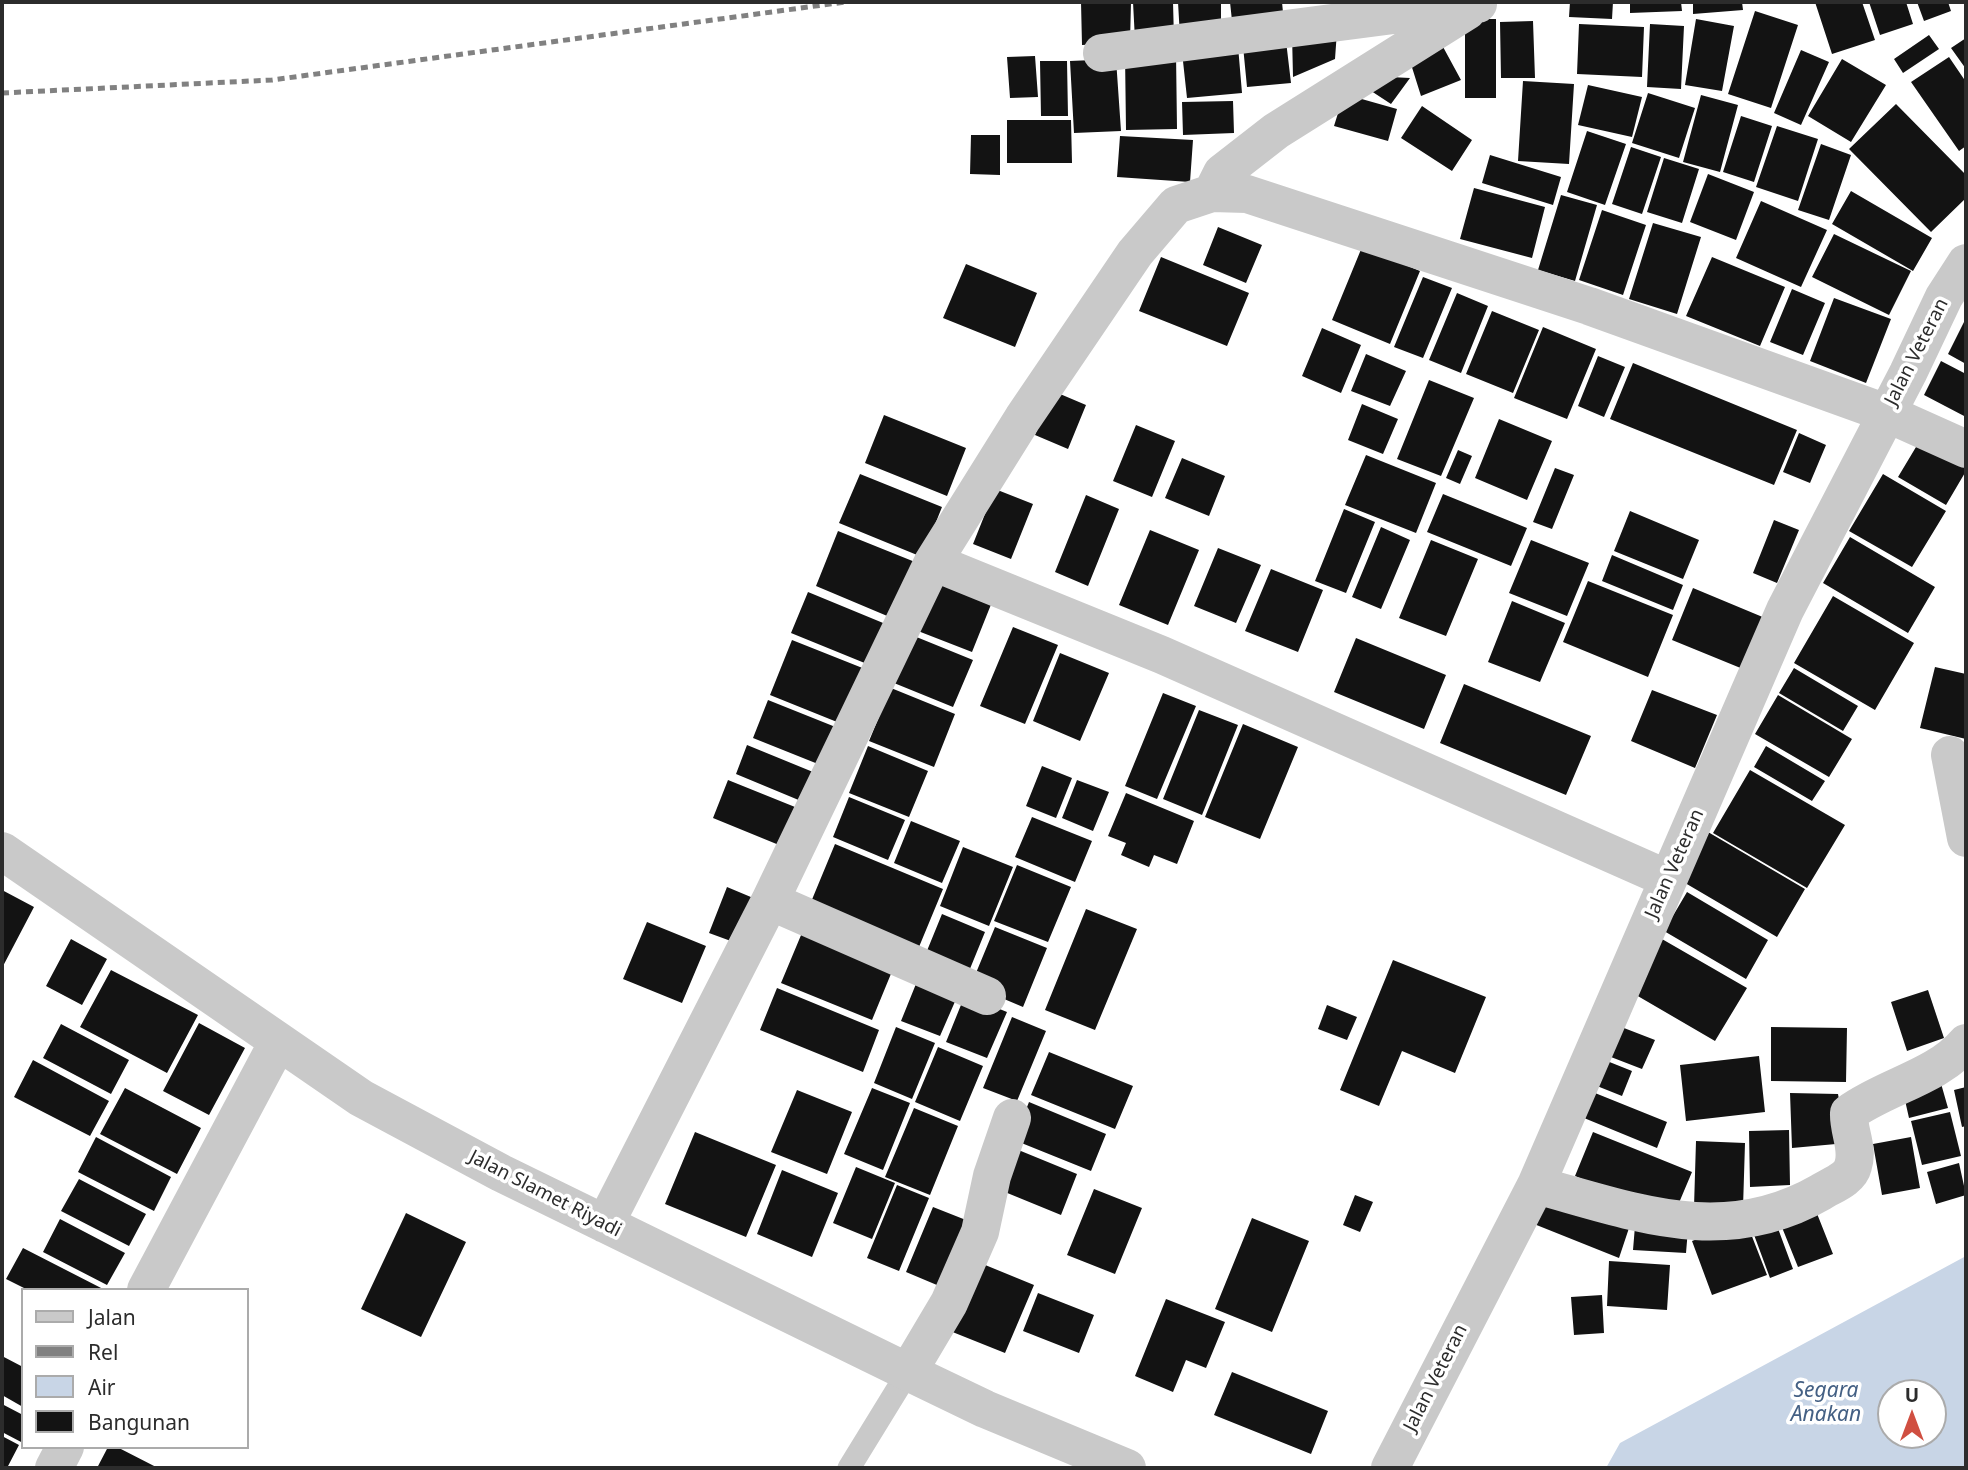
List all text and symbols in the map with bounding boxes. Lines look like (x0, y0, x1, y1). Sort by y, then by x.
street label: Jalan Veteran (1880, 295, 1954, 409)
street label: Jalan Veteran (1641, 806, 1709, 922)
street label: Jalan Slamet Riyadi (465, 1146, 625, 1242)
legend (21, 1288, 248, 1449)
text: Jalan (88, 1303, 136, 1331)
street label: Jalan Veteran (1399, 1321, 1473, 1435)
text: Rel (88, 1338, 118, 1366)
text: Air (88, 1373, 116, 1401)
water label: Segara Anakan (1791, 1378, 1861, 1428)
north arrow (1877, 1379, 1947, 1449)
text: U (1905, 1382, 1919, 1408)
text: Bangunan (88, 1408, 190, 1436)

